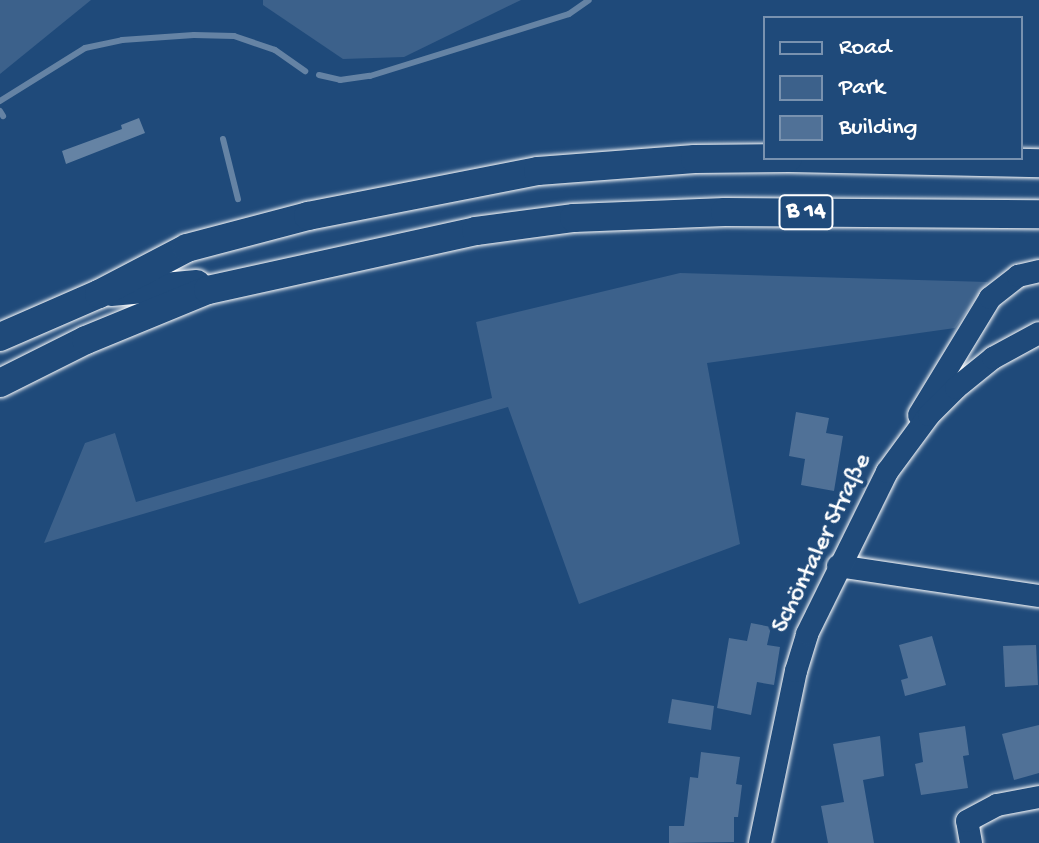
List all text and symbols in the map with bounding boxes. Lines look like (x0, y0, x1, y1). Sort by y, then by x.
legend (763, 16, 1023, 160)
text: Road (839, 34, 891, 63)
text: Park (839, 74, 885, 103)
text: Building (839, 114, 917, 143)
road number: B 14 (778, 192, 834, 232)
street label: Schöntaler Straße (766, 449, 880, 639)

